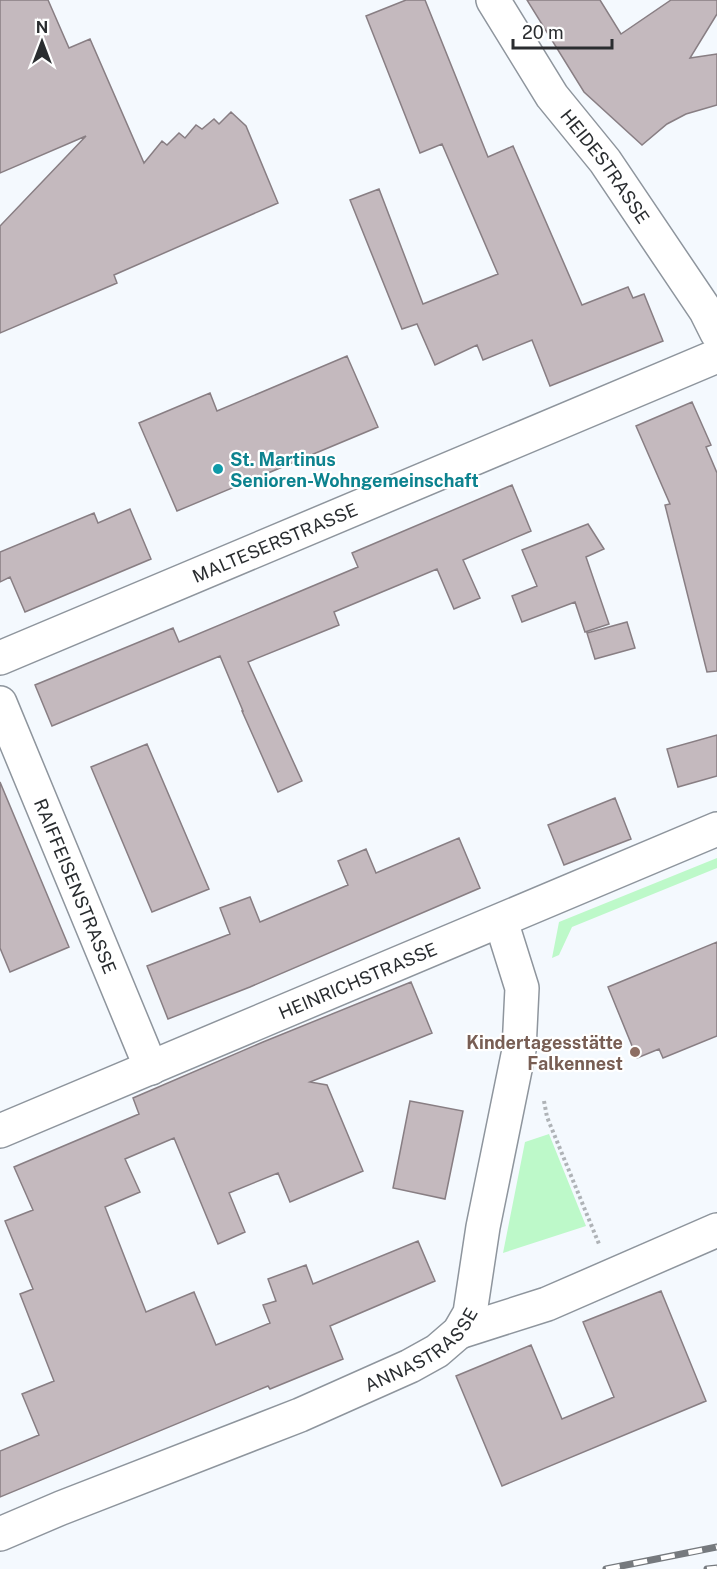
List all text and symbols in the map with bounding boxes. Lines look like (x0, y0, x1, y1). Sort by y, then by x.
north arrow (12, 12, 72, 72)
scale bar (513, 12, 612, 50)
text: N (36, 18, 48, 37)
text: 20 m (522, 22, 564, 43)
street label: HEIDESTRASSE (557, 105, 654, 227)
place label: St. Martinus Senioren-Wohngemeinschaft (230, 449, 479, 491)
marker: St. Martinus Senioren-Wohngemeinschaft (211, 462, 225, 476)
street label: MALTESERSTRASSE (189, 498, 360, 586)
street label: RAIFFEISENSTRASSE (30, 795, 121, 977)
street label: HEINRICHSTRASSE (275, 938, 440, 1023)
place label: Kindertagesstätte Falkennest (466, 1032, 623, 1074)
marker: Kindertagesstätte Falkennest (628, 1045, 642, 1059)
street label: ANNASTRASSE (361, 1304, 481, 1395)

